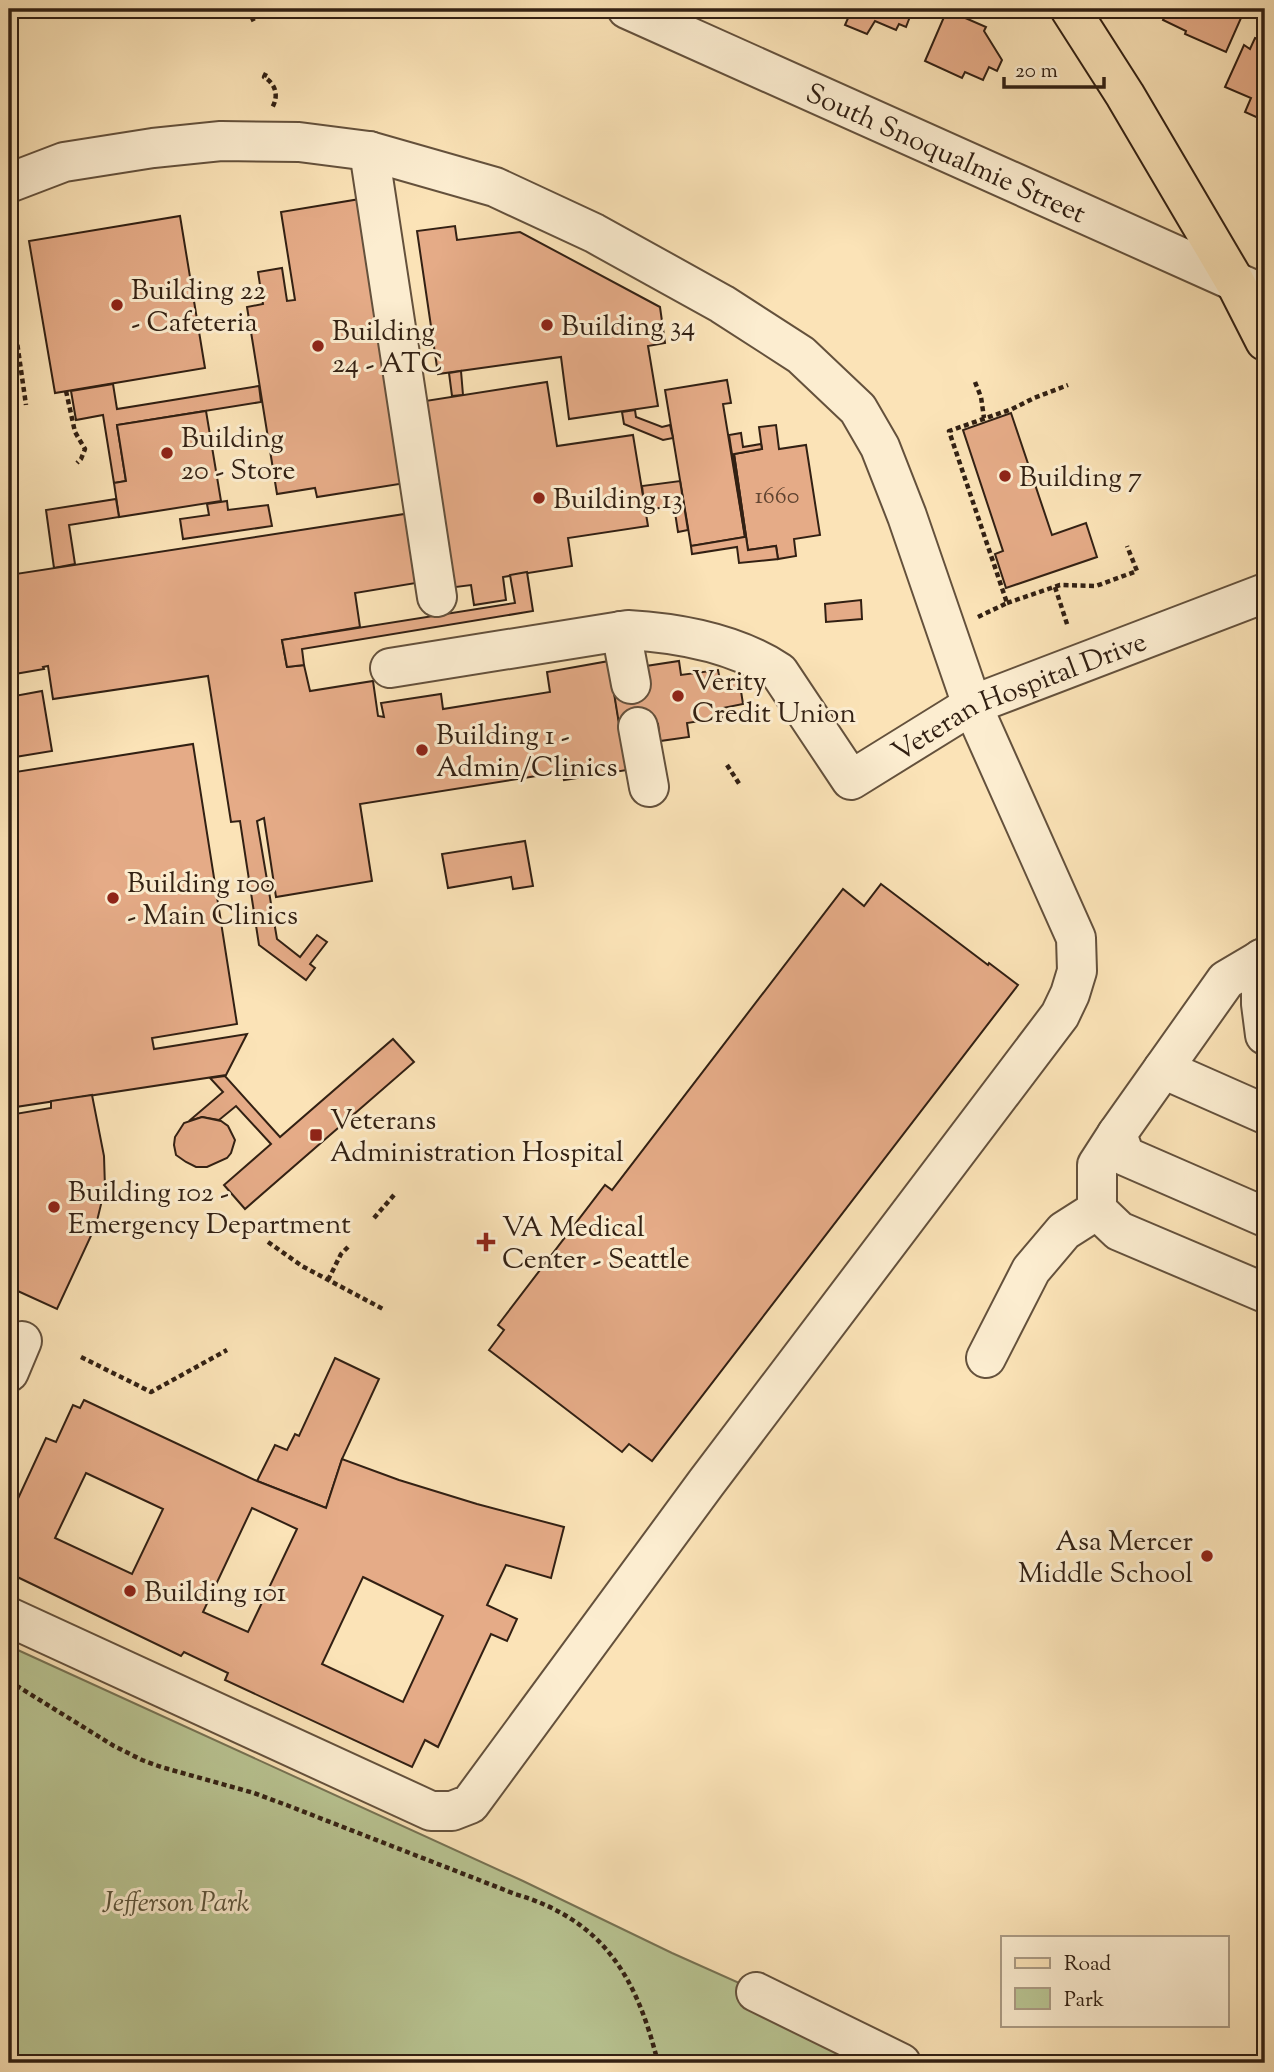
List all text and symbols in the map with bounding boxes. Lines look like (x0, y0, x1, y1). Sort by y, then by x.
scale bar (1004, 46, 1104, 90)
text: 20 m (1015, 57, 1058, 87)
street label: South Snoqualmie Street (799, 75, 1092, 235)
place label: Building 22 - Cafeteria (131, 272, 266, 344)
marker: Building 22 - Cafeteria (109, 297, 125, 313)
place label: Building 34 (561, 308, 695, 348)
place label: Building 24 - ATC (332, 313, 443, 385)
marker: Building 34 (539, 317, 555, 333)
marker: Building 24 - ATC (310, 338, 326, 354)
place label: Building 20 - Store (181, 420, 296, 492)
marker: Building 20 - Store (159, 445, 175, 461)
place label: Building 7 (1019, 459, 1142, 499)
marker: Building 7 (997, 468, 1013, 484)
house number: 1660 (755, 480, 799, 514)
place label: Building 13 (553, 481, 683, 521)
marker: Building 13 (531, 490, 547, 506)
street label: Veteran Hospital Drive (885, 623, 1153, 773)
place label: Verity Credit Union (692, 663, 856, 735)
marker: Verity Credit Union (670, 688, 686, 704)
place label: Building 1 - Admin/Clinics (436, 717, 618, 789)
marker: Building 1 - Admin/Clinics (414, 742, 430, 758)
place label: Building 100 - Main Clinics (127, 865, 298, 937)
marker: Building 100 - Main Clinics (105, 890, 121, 906)
place label: Veterans Administration Hospital (330, 1102, 624, 1174)
marker: Veterans Administration Hospital (308, 1127, 324, 1143)
place label: Building 102 - Emergency Department (68, 1174, 351, 1246)
marker: Building 102 - Emergency Department (46, 1199, 62, 1215)
place label: VA Medical Center - Seattle (502, 1209, 690, 1281)
marker: VA Medical Center - Seattle (476, 1232, 496, 1252)
place label: Asa Mercer Middle School (1018, 1523, 1193, 1595)
marker: Asa Mercer Middle School (1199, 1548, 1215, 1564)
place label: Building 101 (144, 1574, 286, 1614)
marker: Building 101 (122, 1583, 138, 1599)
park label: Jefferson Park (101, 1884, 250, 1924)
legend (1001, 1936, 1228, 2026)
text: Road (1064, 1950, 1111, 1980)
text: Park (1064, 1986, 1105, 2016)

